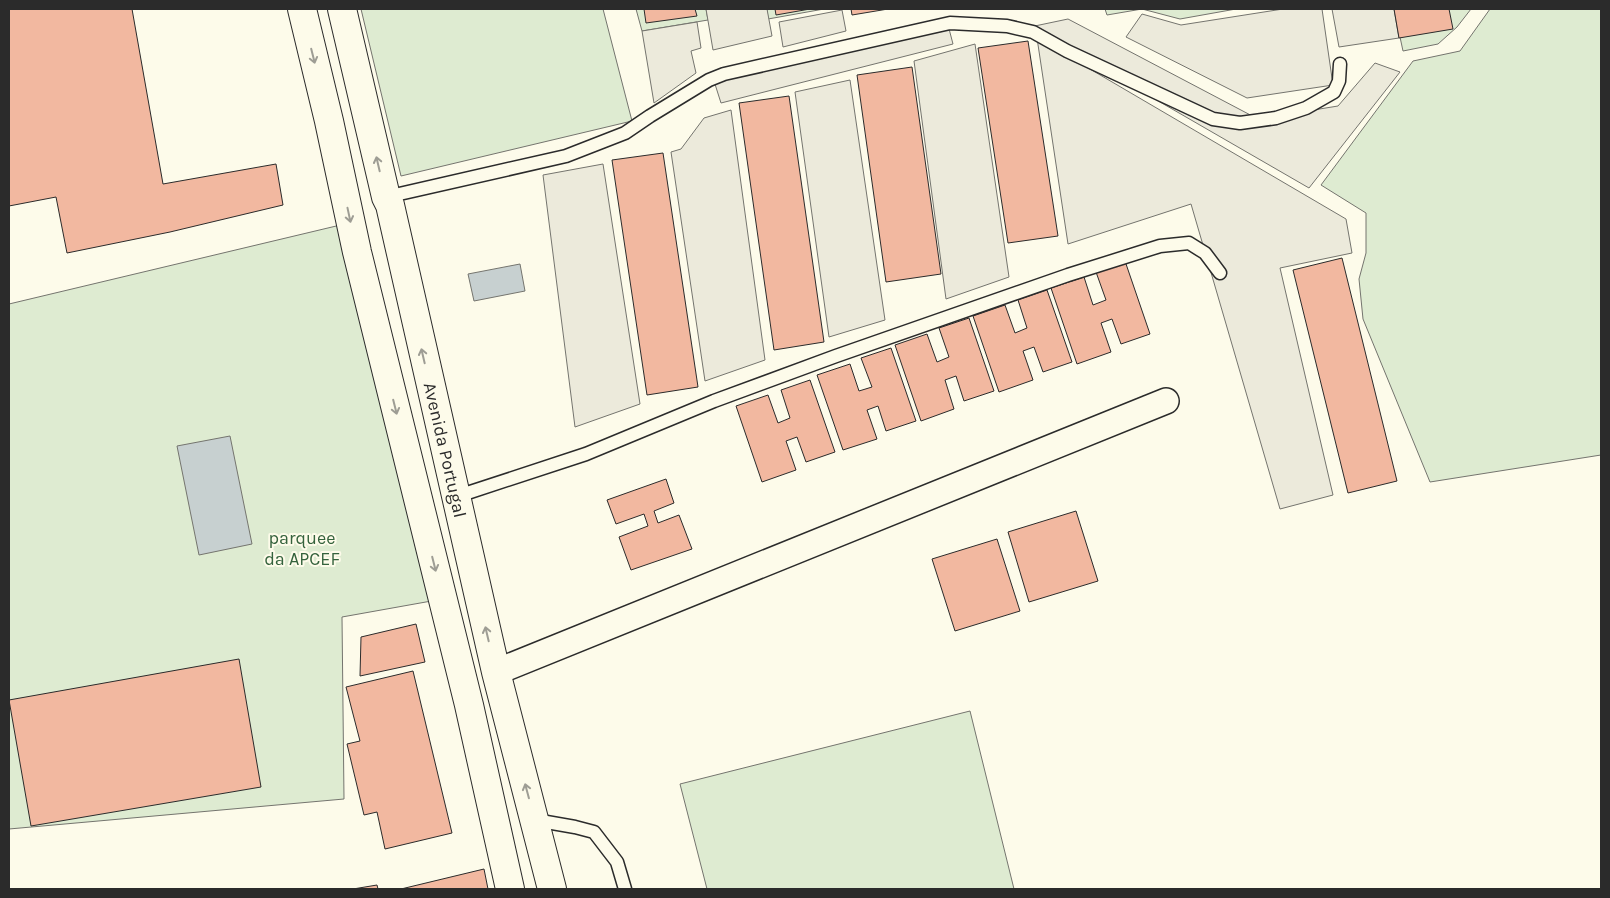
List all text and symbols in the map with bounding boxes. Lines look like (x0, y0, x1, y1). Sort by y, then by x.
one-way arrow (309, 48, 318, 64)
one-way arrow (373, 156, 382, 172)
one-way arrow (345, 206, 355, 222)
one-way arrow (418, 348, 427, 364)
street label: Avenida Portugal (419, 380, 471, 520)
one-way arrow (391, 398, 400, 414)
park label: parquee da APCEF (264, 527, 340, 570)
one-way arrow (430, 556, 439, 572)
one-way arrow (482, 626, 491, 642)
one-way arrow (522, 784, 531, 800)

